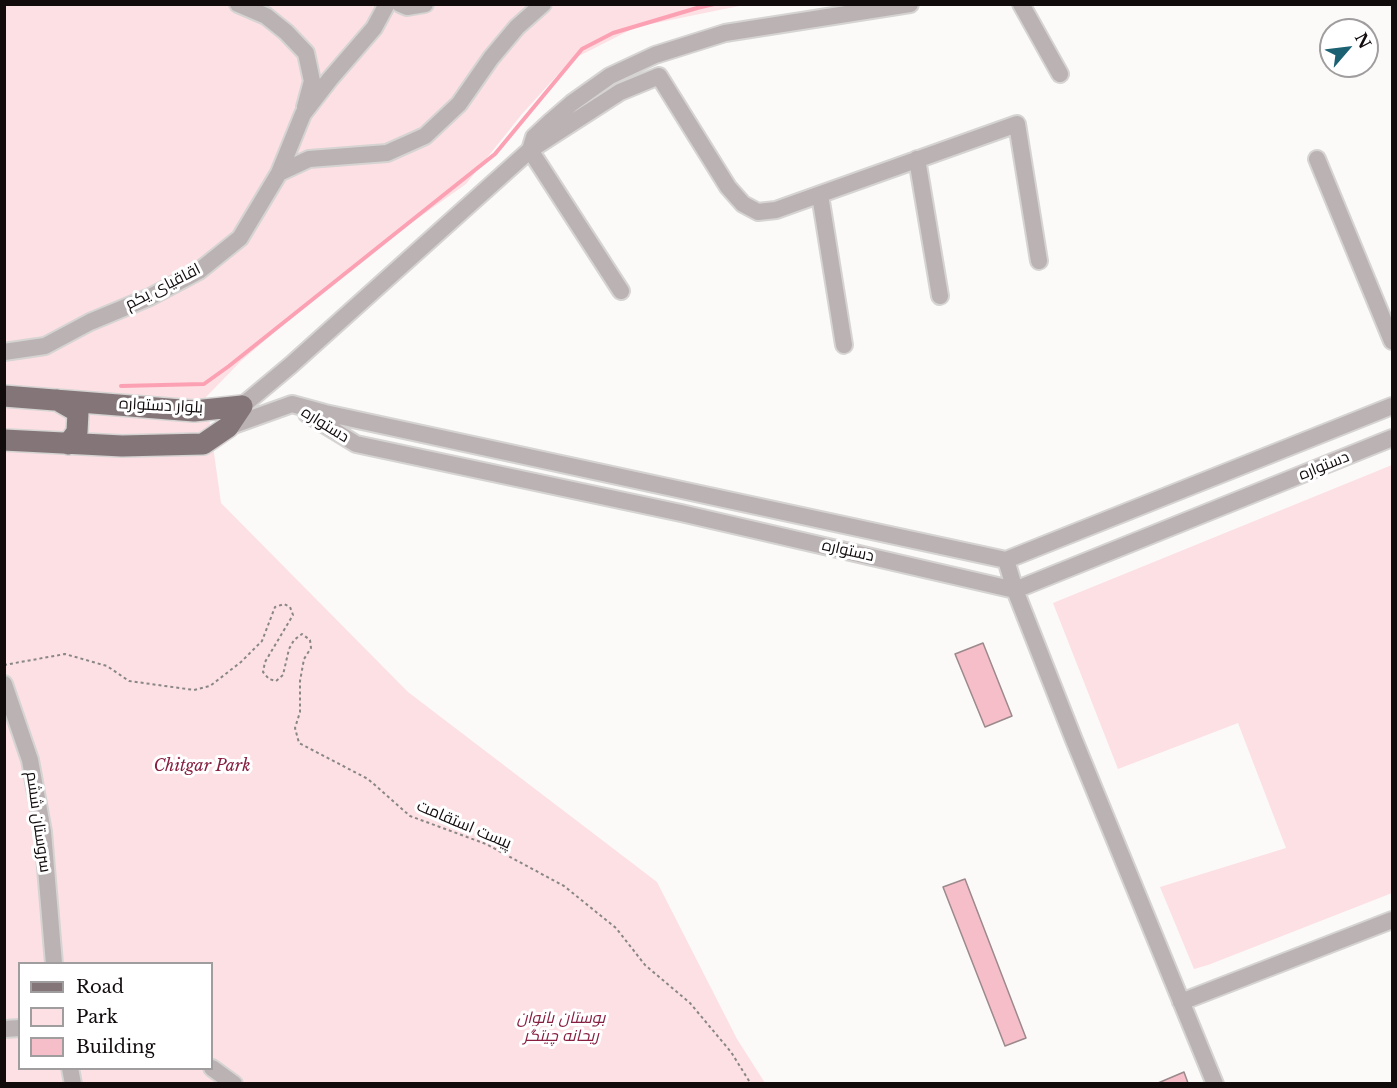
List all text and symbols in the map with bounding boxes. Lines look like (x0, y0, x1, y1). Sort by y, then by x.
north arrow (1319, 18, 1379, 78)
text: N (1351, 29, 1375, 52)
street label: اقاقیای یکم (122, 260, 204, 314)
street label: بلوار دستواره (118, 394, 204, 418)
street label: دستواره (298, 403, 352, 447)
street label: دستواره (1296, 447, 1352, 485)
street label: دستواره (820, 536, 876, 566)
park label: Chitgar Park (154, 756, 250, 776)
street label: سروستان ششم (21, 770, 55, 874)
street label: پیست استقامت (414, 796, 514, 854)
legend (18, 962, 213, 1070)
text: Road (76, 976, 124, 998)
text: Park (76, 1006, 118, 1028)
park label: بوستان بانوان ریحانه چیتگر (517, 1008, 605, 1046)
text: Building (76, 1036, 155, 1058)

